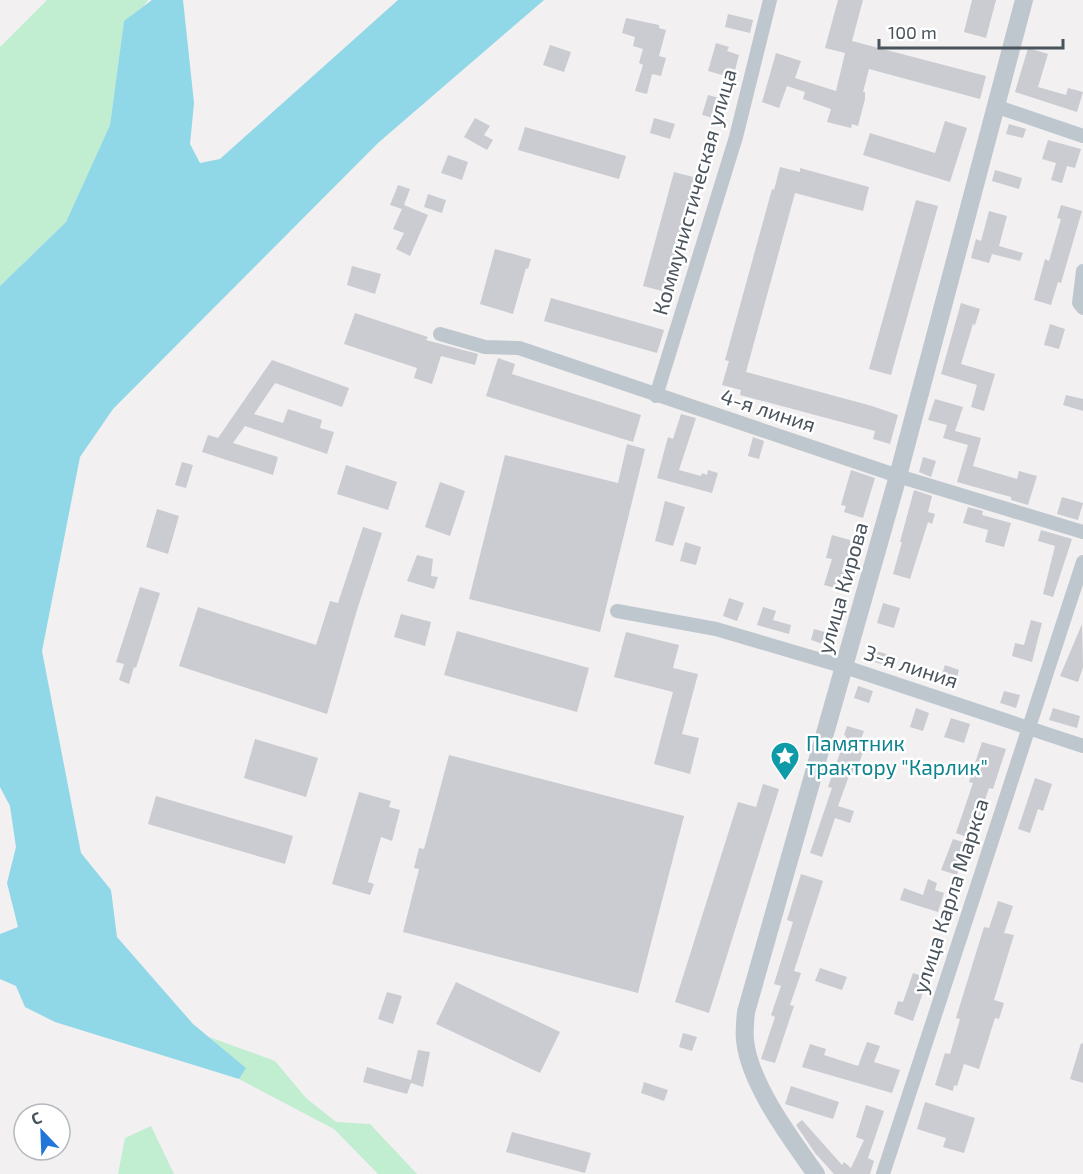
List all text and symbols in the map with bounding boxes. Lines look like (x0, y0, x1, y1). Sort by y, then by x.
scale bar (879, 12, 1064, 50)
text: 100 m (888, 21, 937, 43)
street label: Коммунистическая улица (646, 66, 742, 318)
street label: 4-я линия (718, 382, 819, 437)
street label: улица Кирова (811, 519, 873, 657)
street label: 3-я линия (861, 639, 962, 692)
place label: Памятник трактору "Карлик" (806, 730, 988, 780)
place icon: Памятник трактору "Карлик" (769, 740, 801, 782)
street label: улица Карла Маркса (906, 795, 994, 996)
north arrow (12, 1102, 72, 1162)
text: С (28, 1107, 44, 1128)

